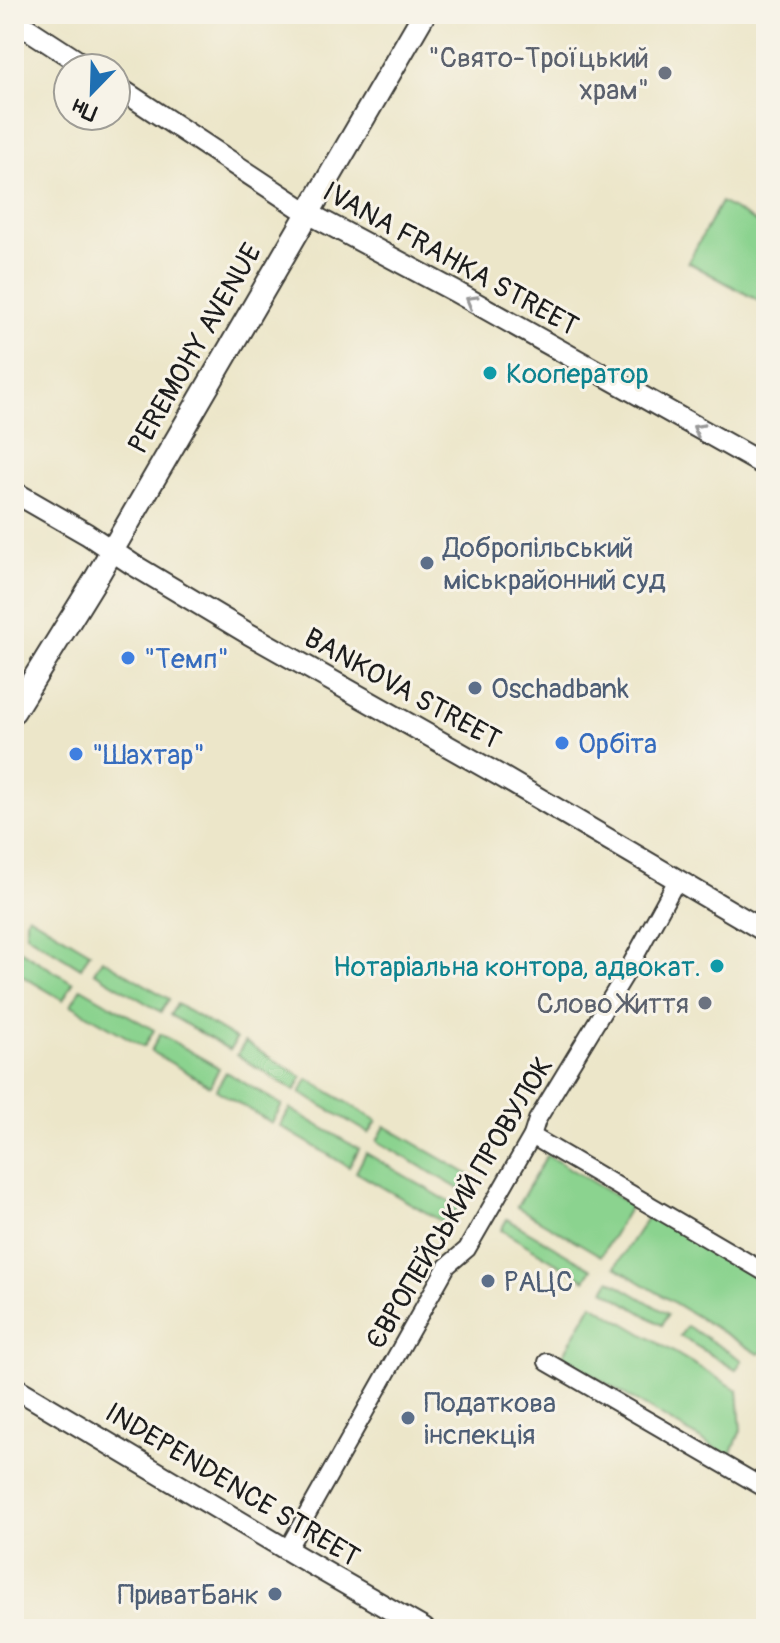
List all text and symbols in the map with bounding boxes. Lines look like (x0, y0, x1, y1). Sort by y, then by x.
place label: "Свято-Троїцький храм" (428, 41, 649, 108)
north arrow (52, 52, 132, 132)
marker: "Свято-Троїцький храм" (656, 64, 674, 82)
text: Пн (68, 92, 101, 127)
street label: IVANA FRAHKA STREET (316, 175, 584, 344)
street label: PEREMOHY AVENUE (121, 237, 270, 460)
one-way arrow (465, 295, 480, 311)
place label: Кооператор (506, 357, 649, 392)
marker: Кооператор (481, 364, 499, 382)
one-way arrow (692, 423, 706, 439)
place label: Добропільський міськрайонний суд (442, 531, 666, 598)
marker: Добропільський міськрайонний суд (418, 554, 436, 572)
street label: BANKOVA STREET (298, 621, 507, 758)
place label: "Темп" (144, 642, 229, 677)
marker: "Темп" (119, 649, 137, 667)
place label: Oschadbank (491, 672, 629, 707)
marker: Oschadbank (466, 679, 484, 697)
place label: Орбіта (578, 727, 657, 762)
marker: Орбіта (553, 734, 571, 752)
place label: "Шахтар" (92, 738, 205, 773)
marker: "Шахтар" (67, 745, 85, 763)
place label: Нотаріальна контора, адвокат. (333, 950, 701, 985)
marker: Нотаріальна контора, адвокат. (708, 957, 726, 975)
place label: Слово Життя (537, 987, 689, 1022)
marker: Слово Життя (696, 994, 714, 1012)
street label: ЄВРОПЕЙСЬКИЙ ПРОВУЛОК (359, 1051, 561, 1355)
place label: РАЦС (504, 1265, 573, 1300)
marker: РАЦС (479, 1272, 497, 1290)
place label: Податкова інспекція (424, 1386, 556, 1453)
street label: INDEPENDENCE STREET (99, 1395, 366, 1575)
marker: Податкова інспекція (399, 1409, 417, 1427)
place label: ПриватБанк (117, 1578, 259, 1613)
marker: ПриватБанк (266, 1585, 284, 1603)

